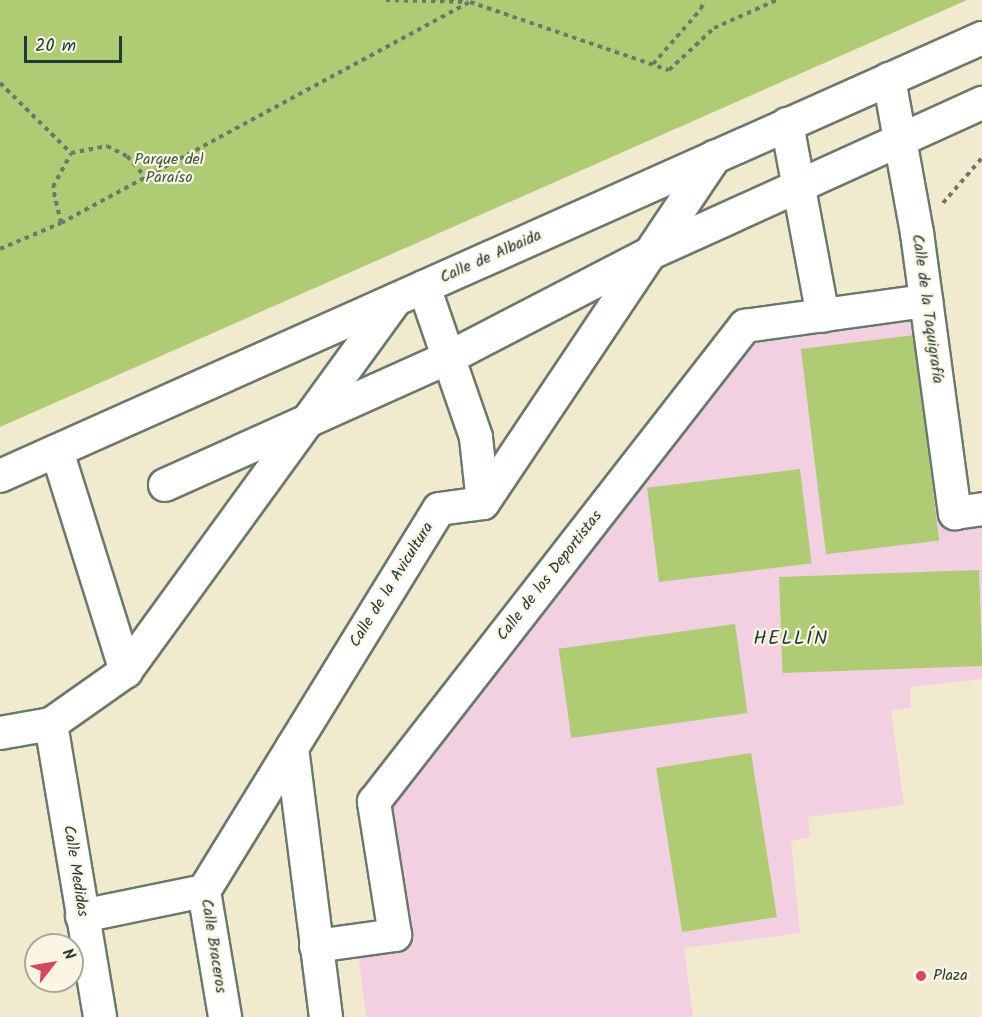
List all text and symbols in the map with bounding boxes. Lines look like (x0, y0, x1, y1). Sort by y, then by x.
scale bar (27, 24, 124, 62)
text: 20 m (35, 32, 76, 61)
park label: Parque del Paraíso (134, 150, 204, 188)
street label: Calle de Albaida (437, 226, 545, 288)
street label: Calle de la Taquigrafía (907, 233, 947, 385)
street label: Calle de los Deportistas (493, 507, 607, 645)
street label: Calle de la Avicultura (346, 519, 438, 651)
district label: HELLÍN (753, 627, 829, 651)
street label: Calle Medidas (58, 824, 92, 918)
street label: Calle Braceros (196, 897, 230, 995)
north arrow (24, 933, 84, 993)
text: N (55, 944, 81, 965)
place label: Plaza (933, 966, 968, 986)
marker: Plaza (914, 969, 928, 983)

